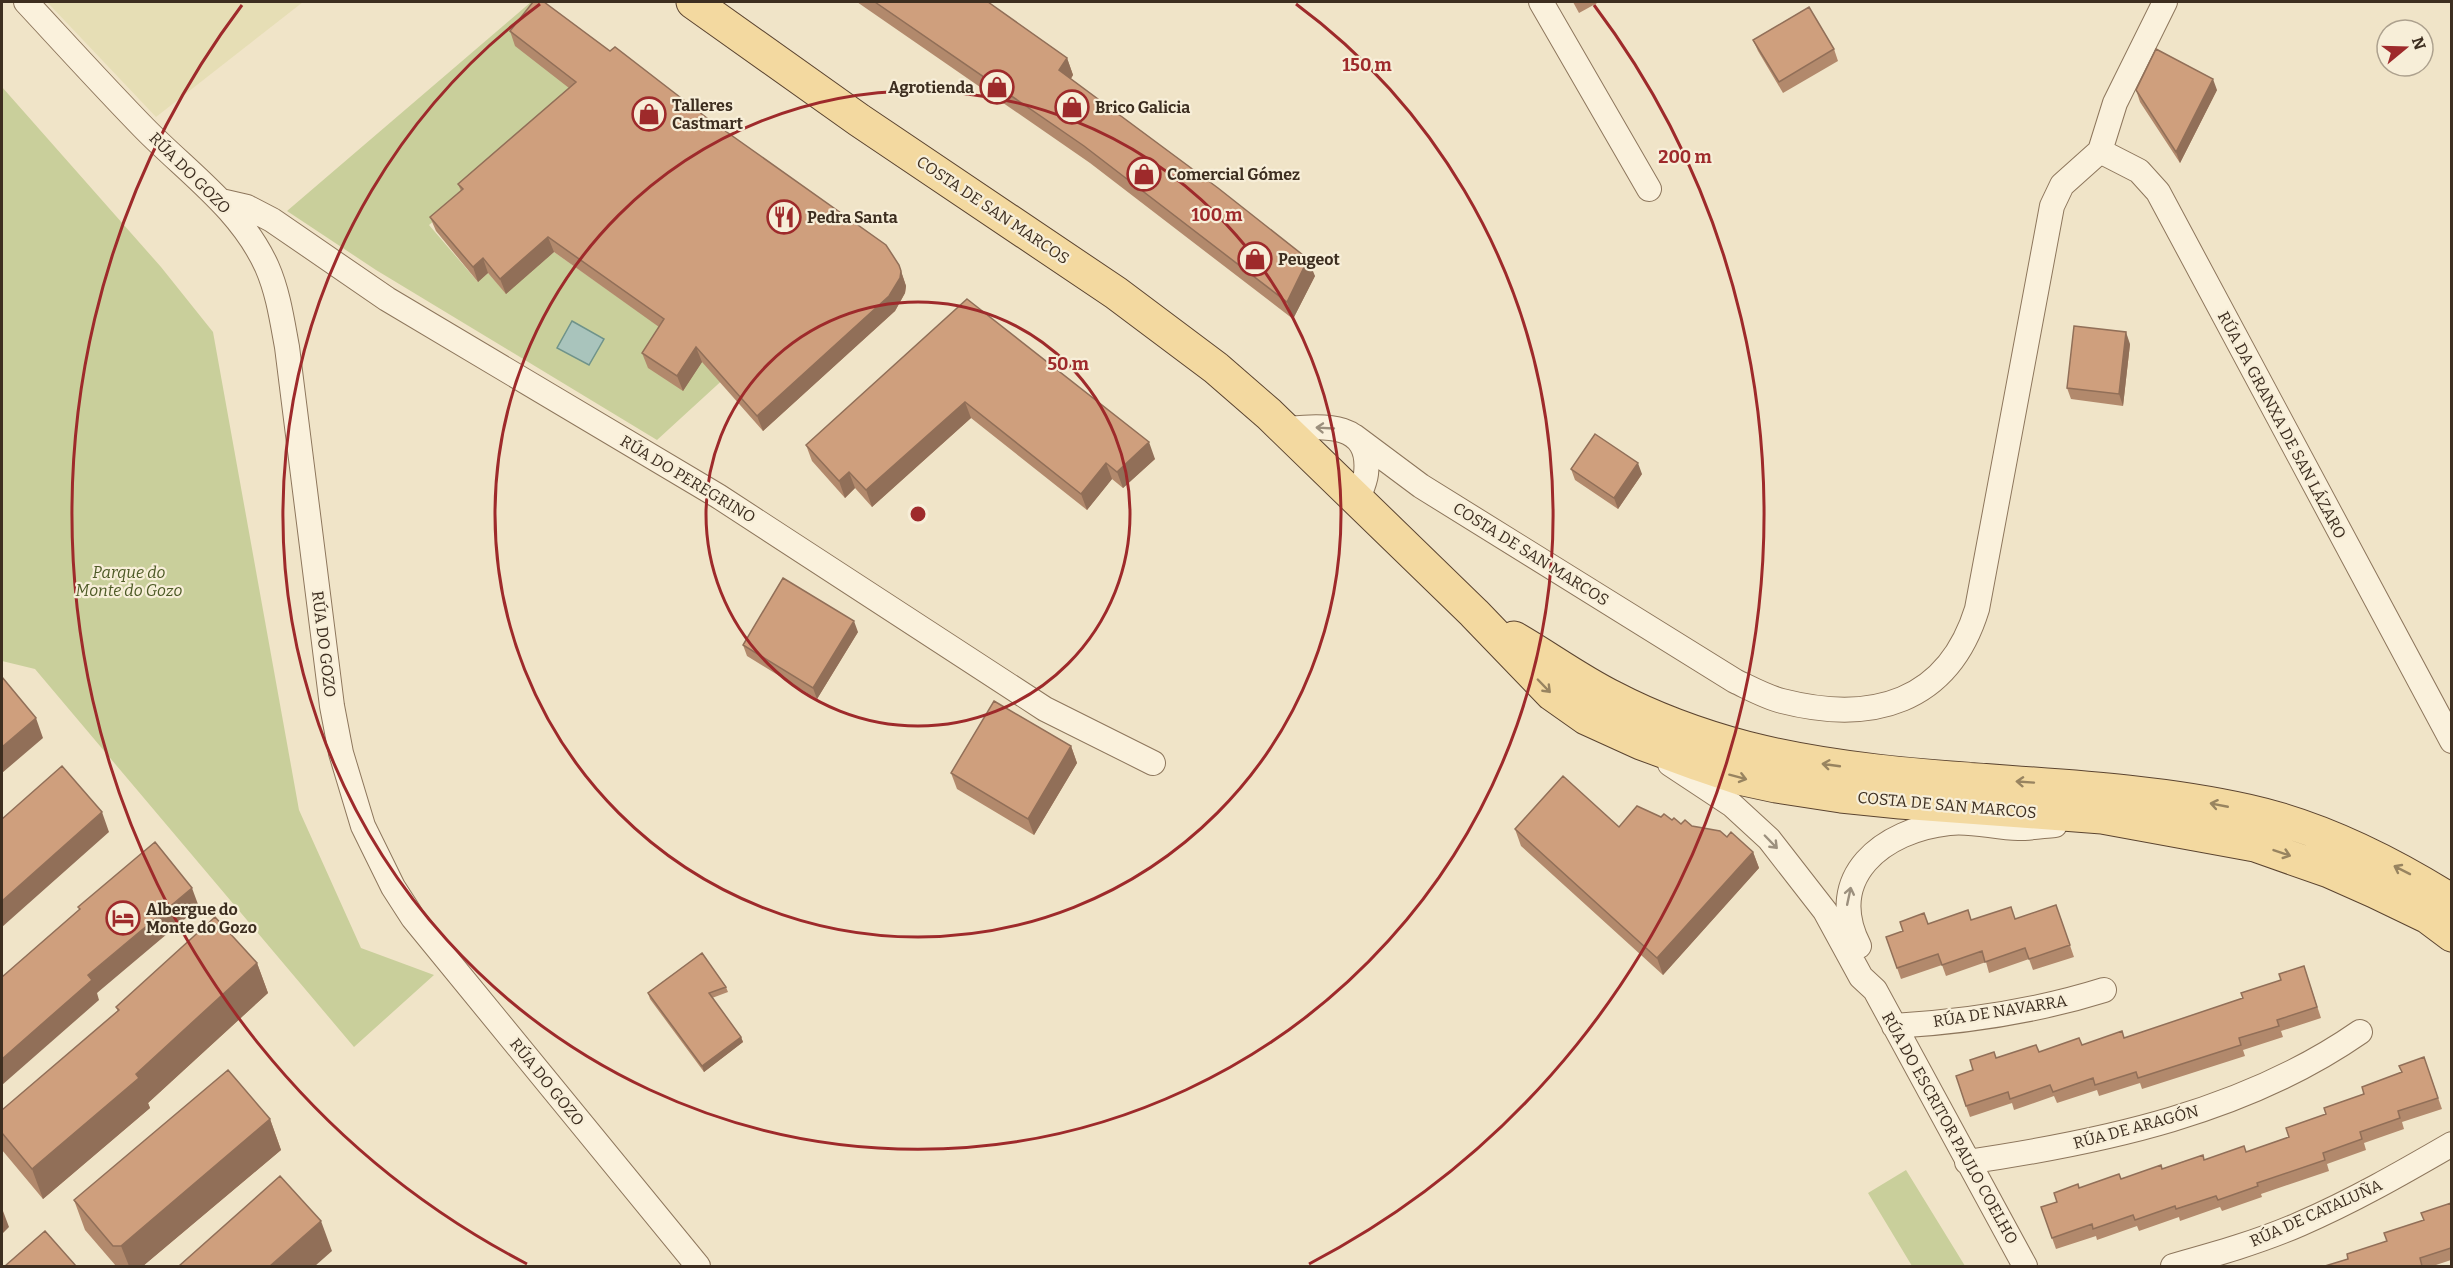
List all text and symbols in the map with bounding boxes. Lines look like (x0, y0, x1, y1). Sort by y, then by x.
north arrow (2375, 18, 2435, 78)
text: N (2408, 34, 2430, 52)
text: 150 m (1342, 54, 1392, 76)
shop icon: Agrotienda (979, 69, 1015, 105)
place label: Agrotienda (888, 78, 974, 97)
shop icon: Brico Galicia (1054, 89, 1090, 125)
shop icon: Talleres Castmart (631, 96, 667, 132)
place label: Talleres Castmart (672, 96, 744, 133)
place label: Brico Galicia (1095, 98, 1190, 117)
street label: RÚA DO GOZO (145, 128, 235, 218)
text: 200 m (1658, 146, 1712, 168)
street label: COSTA DE SAN MARCOS (913, 152, 1073, 268)
shop icon: Comercial Gómez (1126, 156, 1162, 192)
place label: Comercial Gómez (1167, 165, 1300, 184)
restaurant icon: Pedra Santa (766, 199, 802, 235)
text: 100 m (1191, 204, 1243, 226)
place label: Pedra Santa (807, 208, 898, 227)
shop icon: Peugeot (1237, 241, 1273, 277)
place label: Peugeot (1278, 250, 1340, 269)
street label: RÚA DA GRANXA DE SAN LÁZARO (2214, 308, 2351, 542)
text: 50 m (1047, 353, 1089, 375)
one-way arrow (1316, 422, 1336, 433)
street label: RÚA DO PEREGRINO (617, 430, 760, 527)
street label: COSTA DE SAN MARCOS (1450, 498, 1612, 610)
centre of rings (908, 504, 928, 524)
park label: Parque do Monte do Gozo (76, 563, 183, 600)
street label: RÚA DO GOZO (308, 590, 341, 698)
one-way arrow (1537, 678, 1552, 693)
one-way arrow (1822, 759, 1841, 770)
one-way arrow (1728, 771, 1747, 783)
one-way arrow (2016, 776, 2036, 787)
street label: COSTA DE SAN MARCOS (1857, 788, 2037, 822)
one-way arrow (2209, 799, 2229, 810)
one-way arrow (1764, 835, 1778, 850)
one-way arrow (2273, 849, 2291, 860)
one-way arrow (2393, 864, 2411, 876)
one-way arrow (1844, 886, 1856, 905)
hotel icon: Albergue do Monte do Gozo (105, 900, 141, 936)
place label: Albergue do Monte do Gozo (146, 900, 257, 937)
street label: RÚA DE NAVARRA (1932, 990, 2069, 1031)
street label: RÚA DO ESCRITOR PAULO COELHO (1878, 1008, 2023, 1247)
street label: RÚA DO GOZO (506, 1034, 589, 1130)
street label: RÚA DE ARAGÓN (2071, 1100, 2201, 1153)
street label: RÚA DE CATALUÑA (2246, 1174, 2386, 1251)

